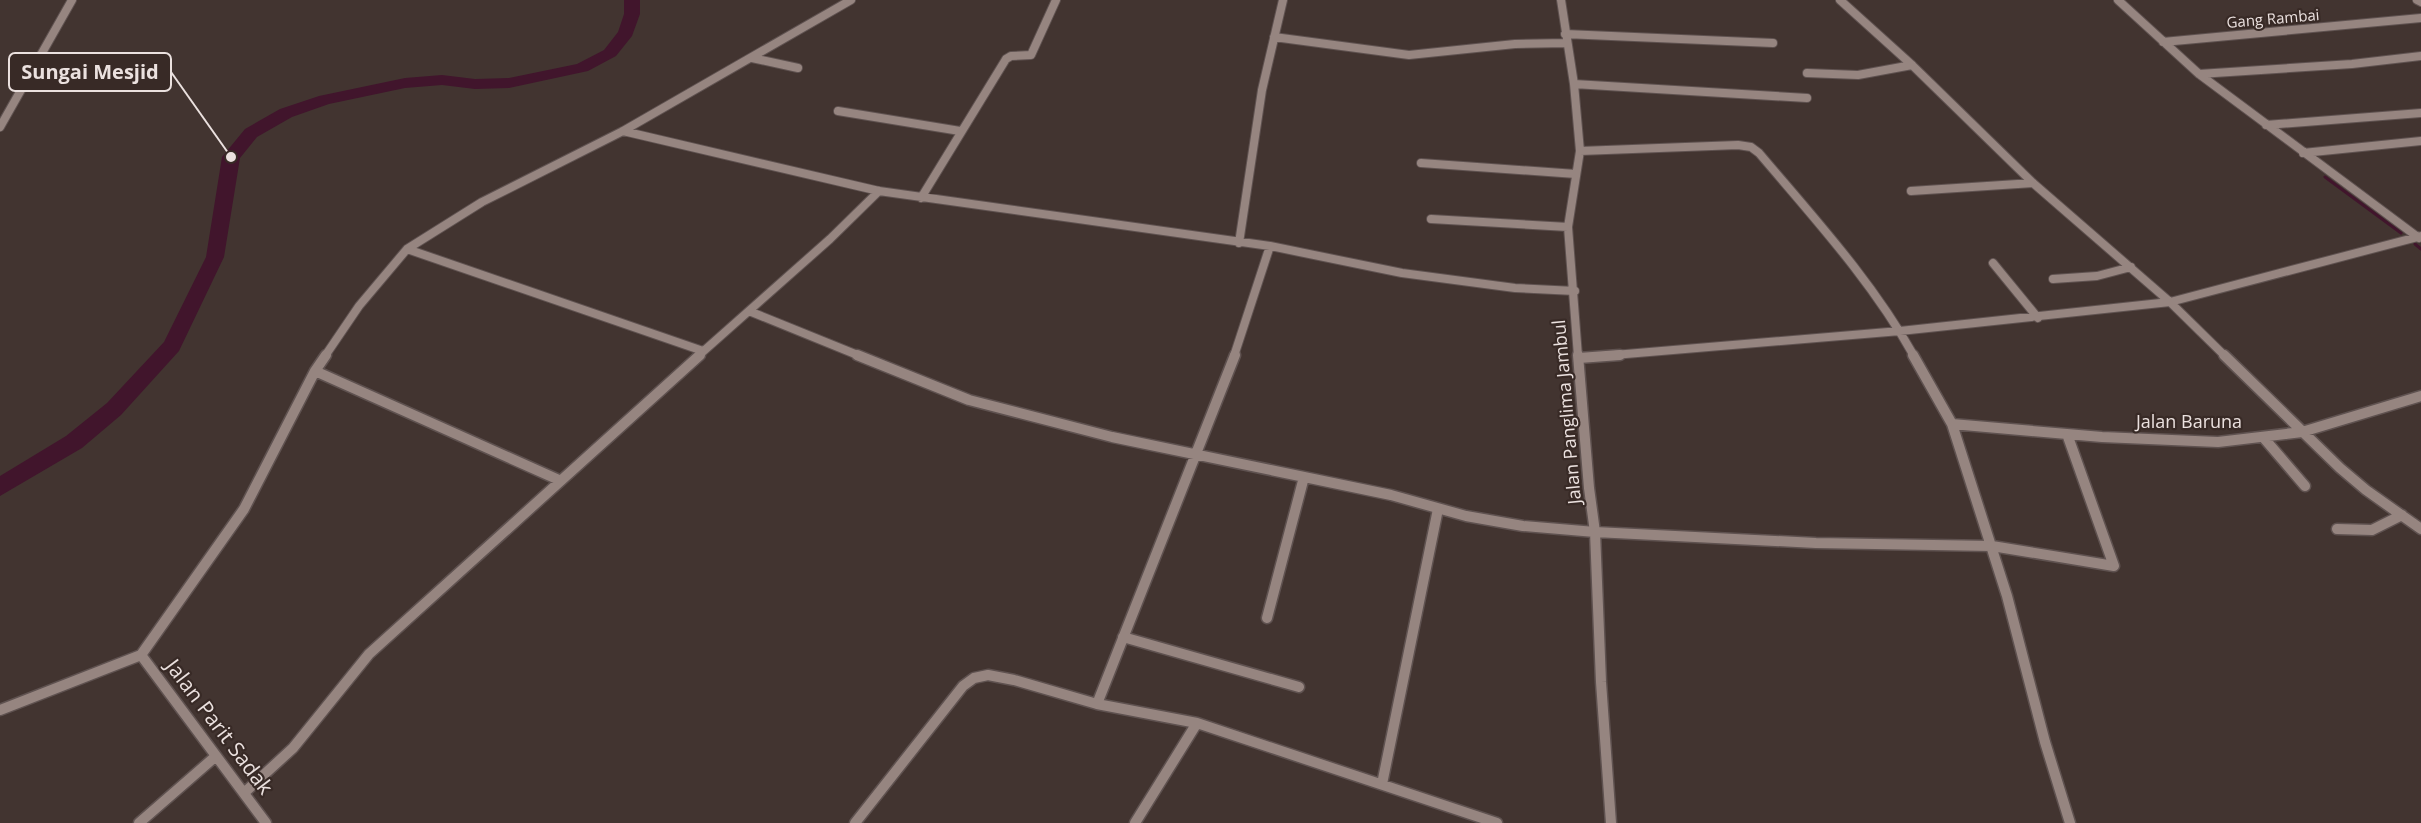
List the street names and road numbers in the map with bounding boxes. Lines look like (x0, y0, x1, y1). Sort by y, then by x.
street label: Gang Rambai (2226, 4, 2320, 32)
street label: Jalan Panglima Jambul (1546, 319, 1586, 507)
street label: Jalan Baruna (2134, 409, 2242, 433)
street label: Jalan Parit Sadak (159, 651, 280, 800)

